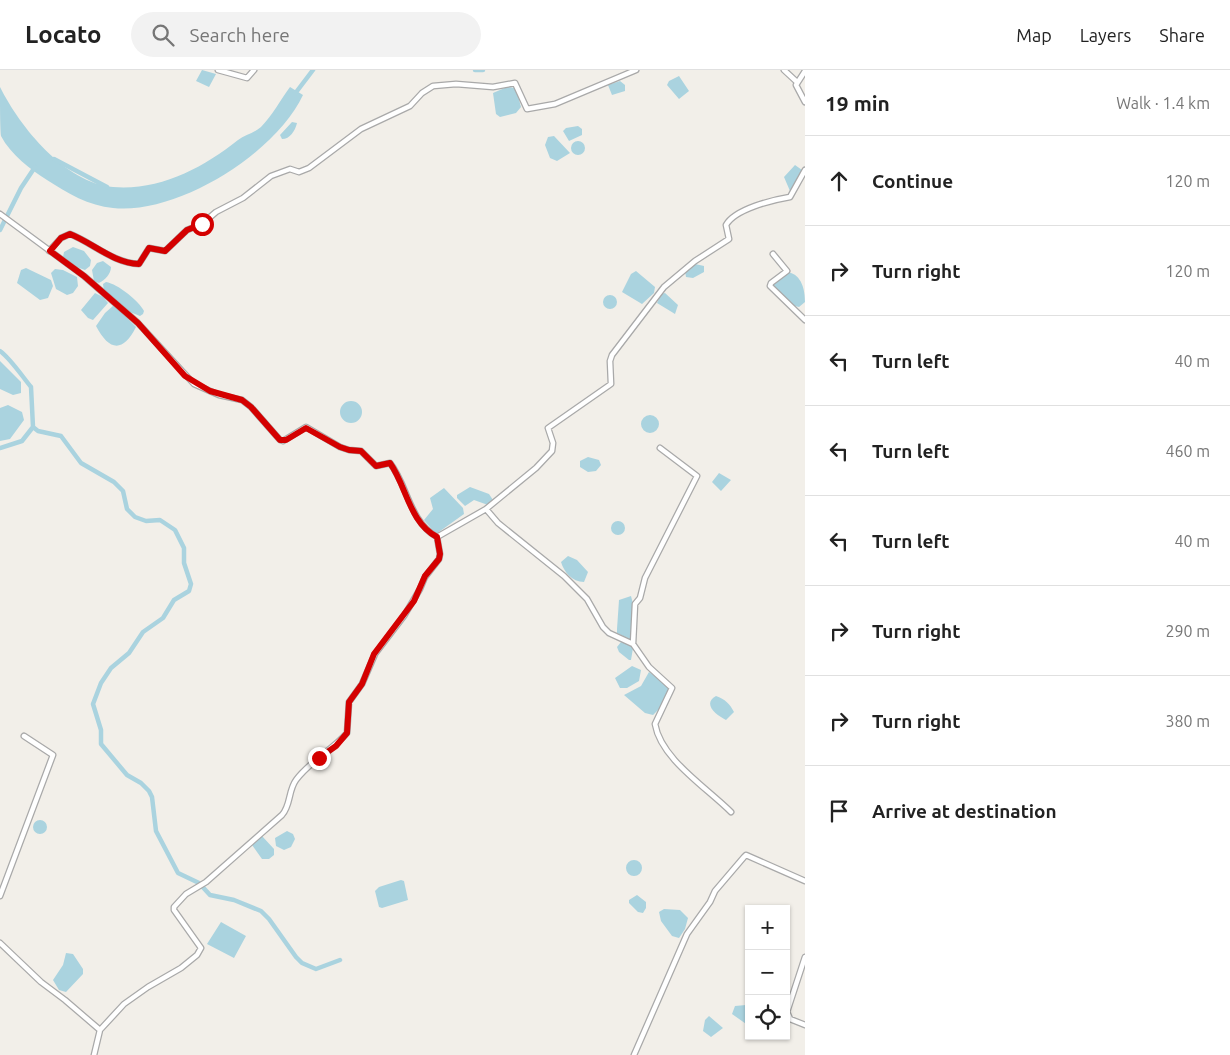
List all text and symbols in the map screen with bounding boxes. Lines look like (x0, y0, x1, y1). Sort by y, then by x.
search box (131, 12, 481, 57)
text: Locato (25, 21, 101, 48)
icon: search (149, 21, 177, 49)
text: Search here (189, 24, 290, 46)
text: Map (1016, 25, 1052, 45)
text: Layers (1080, 25, 1131, 45)
text: Share (1159, 25, 1205, 45)
text: 19 min (825, 91, 890, 115)
text: Walk · 1.4 km (1116, 94, 1210, 112)
icon: ahead (825, 167, 853, 195)
text: Continue (872, 170, 953, 192)
text: 120 m (1165, 172, 1210, 190)
route start (191, 213, 214, 236)
icon: right (825, 257, 853, 285)
text: Turn right (872, 260, 960, 282)
text: 120 m (1165, 262, 1210, 280)
icon: left (825, 347, 853, 375)
text: Turn left (872, 350, 950, 372)
text: 40 m (1174, 352, 1210, 370)
icon: left (825, 437, 853, 465)
text: Turn left (872, 440, 950, 462)
text: 460 m (1165, 442, 1210, 460)
icon: left (825, 527, 853, 555)
text: Turn left (872, 530, 950, 552)
text: 40 m (1174, 532, 1210, 550)
icon: right (825, 617, 853, 645)
text: Turn right (872, 620, 960, 642)
text: 290 m (1165, 622, 1210, 640)
icon: right (825, 707, 853, 735)
text: Turn right (872, 710, 960, 732)
text: 380 m (1165, 712, 1210, 730)
route end (308, 747, 331, 770)
icon: arrive (825, 797, 853, 825)
text: Arrive at destination (872, 800, 1057, 822)
map controls (745, 905, 790, 1040)
button: + (745, 905, 790, 950)
button: − (745, 950, 790, 995)
button: locate (745, 995, 790, 1040)

